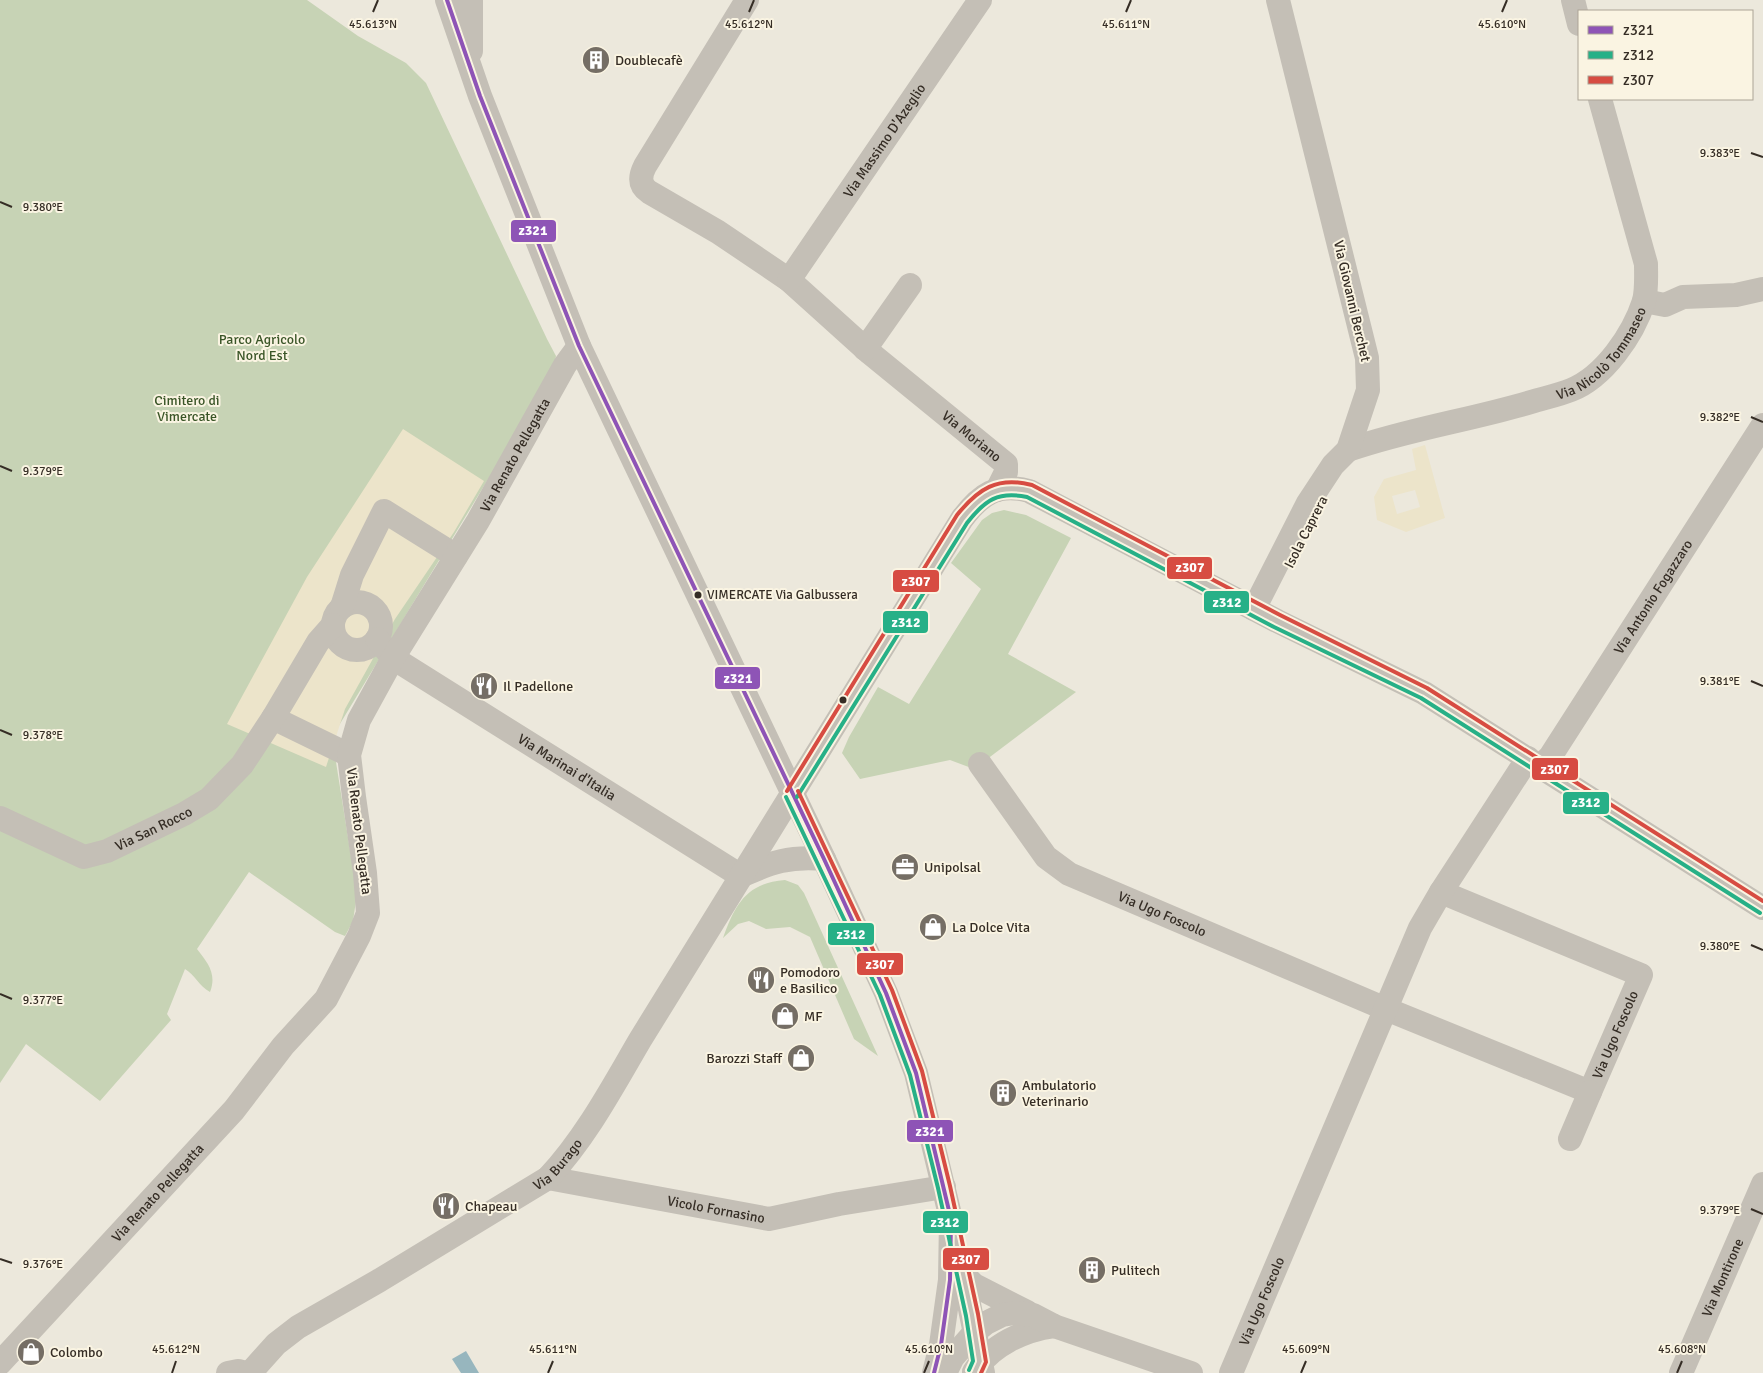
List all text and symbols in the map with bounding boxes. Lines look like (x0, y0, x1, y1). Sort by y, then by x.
legend (1578, 10, 1753, 100)
text: 45.613°N (349, 17, 397, 32)
text: 45.612°N (725, 17, 773, 32)
text: 45.611°N (1102, 17, 1150, 32)
text: 45.610°N (1478, 17, 1526, 32)
text: z321 (1623, 21, 1654, 39)
building icon: Doublecafè (581, 45, 611, 75)
text: z312 (1623, 46, 1654, 64)
place label: Doublecafè (615, 52, 683, 69)
text: z307 (1623, 71, 1654, 89)
street label: Via Massimo D'Azeglio (839, 80, 929, 201)
text: 9.383°E (1700, 146, 1740, 161)
text: 9.380°E (23, 200, 63, 215)
line badge: z321 (510, 219, 557, 243)
text: z321 (519, 222, 548, 239)
street label: Via Giovanni Berchet (1330, 239, 1374, 363)
street label: Via Nicolò Tommaseo (1554, 304, 1650, 403)
park label: Parco Agricolo Nord Est (219, 331, 305, 364)
park label: Cimitero di Vimercate (154, 392, 220, 425)
street label: Via Renato Pellegatta (476, 395, 553, 515)
street label: Via Moriano (939, 407, 1005, 465)
text: 9.382°E (1700, 410, 1740, 425)
text: 9.379°E (23, 464, 63, 479)
street label: Isola Caprera (1281, 493, 1331, 571)
street label: Via Antonio Fogazzaro (1610, 536, 1696, 657)
line badge: z307 (1166, 556, 1213, 580)
text: z307 (1176, 559, 1205, 576)
line badge: z307 (892, 569, 940, 593)
text: z307 (902, 573, 931, 590)
place label: VIMERCATE Via Galbussera (707, 587, 858, 603)
marker: VIMERCATE Via Galbussera (693, 590, 703, 600)
line badge: z312 (1203, 590, 1250, 614)
text: z312 (1213, 594, 1241, 611)
line badge: z312 (882, 610, 929, 634)
text: z312 (892, 614, 920, 631)
line badge: z321 (714, 666, 761, 690)
text: z321 (724, 670, 753, 687)
restaurant icon: Il Padellone (469, 671, 499, 701)
text: 9.381°E (1700, 674, 1740, 689)
place label: Il Padellone (503, 678, 573, 695)
unlabelled marker (838, 695, 848, 705)
text: 9.378°E (23, 728, 63, 743)
street label: Via Marinai d'Italia (515, 730, 619, 804)
line badge: z307 (1531, 757, 1579, 781)
text: z307 (1541, 761, 1570, 778)
street label: Via Renato Pellegatta (343, 767, 375, 895)
line badge: z312 (1562, 791, 1610, 815)
text: z312 (1572, 794, 1600, 811)
street label: Via San Rocco (112, 803, 195, 854)
office icon: Unipolsal (890, 852, 920, 882)
place label: Unipolsal (924, 859, 981, 876)
street label: Via Ugo Foscolo (1115, 887, 1209, 940)
shop icon: La Dolce Vita (918, 912, 948, 942)
place label: La Dolce Vita (952, 919, 1030, 936)
line badge: z312 (827, 922, 875, 946)
text: z312 (837, 926, 865, 943)
text: 9.380°E (1700, 939, 1740, 954)
line badge: z307 (856, 952, 904, 976)
text: z307 (866, 956, 895, 973)
place label: Pomodoro e Basilico (780, 964, 840, 997)
restaurant icon: Pomodoro e Basilico (746, 965, 776, 995)
street label: Via Ugo Foscolo (1588, 988, 1642, 1081)
text: 9.377°E (23, 993, 63, 1008)
shop icon: MF (770, 1001, 800, 1031)
place label: MF (804, 1008, 823, 1025)
shop icon: Barozzi Staff (786, 1043, 816, 1073)
place label: Barozzi Staff (706, 1050, 783, 1067)
place label: Ambulatorio Veterinario (1022, 1077, 1096, 1110)
building icon: Ambulatorio Veterinario (988, 1078, 1018, 1108)
line badge: z321 (906, 1119, 954, 1143)
text: z321 (916, 1123, 945, 1140)
street label: Via Burago (530, 1135, 586, 1194)
street label: Via Renato Pellegatta (108, 1140, 207, 1245)
restaurant icon: Chapeau (431, 1191, 461, 1221)
street label: Vicolo Fornasino (666, 1192, 766, 1227)
place label: Chapeau (465, 1198, 517, 1215)
text: 9.379°E (1700, 1203, 1740, 1218)
line badge: z312 (922, 1210, 969, 1234)
text: z312 (931, 1214, 959, 1231)
street label: Via Montirone (1698, 1236, 1747, 1319)
line badge: z307 (942, 1247, 990, 1271)
text: z307 (952, 1251, 981, 1268)
street label: Via Ugo Foscolo (1235, 1254, 1288, 1348)
building icon: Pulitech (1077, 1255, 1107, 1285)
text: 9.376°E (23, 1257, 63, 1272)
place label: Pulitech (1111, 1262, 1160, 1279)
shop icon: Colombo (16, 1337, 46, 1367)
text: 45.612°N (152, 1342, 200, 1357)
text: 45.611°N (529, 1342, 577, 1357)
text: 45.610°N (905, 1342, 953, 1357)
text: 45.609°N (1282, 1342, 1330, 1357)
text: 45.608°N (1658, 1342, 1706, 1357)
place label: Colombo (50, 1344, 103, 1361)

